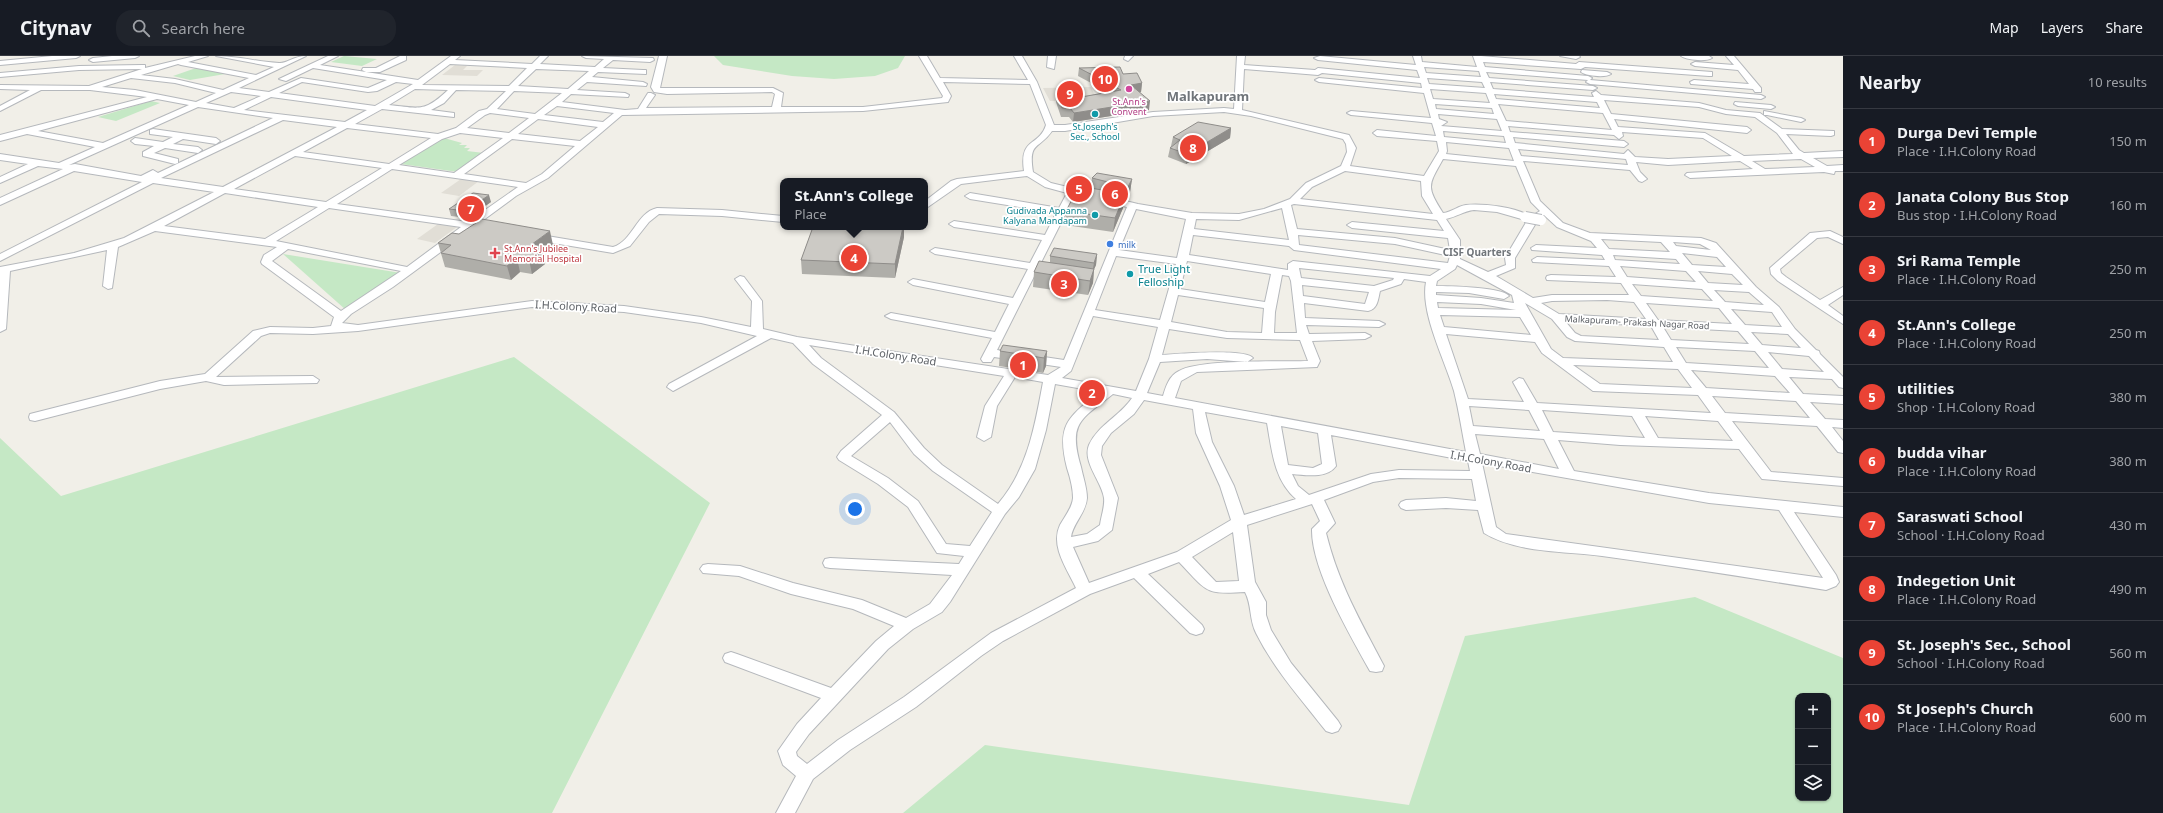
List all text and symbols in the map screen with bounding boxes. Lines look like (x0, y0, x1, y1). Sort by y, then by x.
search box (116, 10, 396, 46)
text: Citynav (20, 15, 92, 41)
icon: search (130, 17, 152, 39)
text: Search here (162, 18, 245, 38)
text: Map (1990, 18, 2019, 37)
text: Layers (2041, 18, 2083, 37)
text: Share (2105, 18, 2143, 37)
pin: 10 (1092, 64, 1118, 94)
text: Nearby (1859, 71, 1921, 94)
text: 10 results (2088, 73, 2147, 91)
pin: 9 (1057, 79, 1083, 109)
marker: St.Ann's Convent (1124, 84, 1134, 94)
district label: Malkapuram (1167, 87, 1249, 105)
place label: St.Ann's Convent (1111, 95, 1147, 118)
marker: St.Joseph's Sec., School (1090, 109, 1100, 119)
place label: St.Joseph's Sec., School (1070, 120, 1120, 143)
text: Durga Devi Temple (1897, 122, 2037, 142)
text: 1 (1868, 132, 1876, 150)
text: 150 m (2109, 132, 2147, 150)
pin: 8 (1180, 133, 1206, 163)
text: Place · I.H.Colony Road (1897, 142, 2036, 160)
pin: 5 (1066, 174, 1092, 204)
popup (780, 178, 928, 230)
pin: 6 (1102, 179, 1128, 209)
text: St.Ann's College (794, 185, 914, 205)
text: Janata Colony Bus Stop (1897, 186, 2069, 206)
pin: 7 (458, 194, 484, 224)
text: 2 (1868, 196, 1876, 214)
text: 160 m (2109, 196, 2147, 214)
place label: Gudivada Appanna Kalyana Mandapam (1003, 204, 1087, 227)
text: Place (794, 205, 827, 223)
text: Bus stop · I.H.Colony Road (1897, 206, 2057, 224)
marker: Gudivada Appanna Kalyana Mandapam (1090, 210, 1100, 220)
place label: milk (1118, 238, 1136, 251)
marker: milk (1105, 239, 1115, 249)
place label: St.Ann's Jubilee Memorial Hospital (504, 242, 582, 265)
pin: 4 (841, 243, 867, 273)
district label: CISF Quarters (1443, 245, 1511, 259)
marker: St.Ann's Jubilee Memorial Hospital (489, 247, 501, 259)
text: Sri Rama Temple (1897, 250, 2021, 270)
text: 3 (1868, 260, 1876, 278)
text: 250 m (2109, 260, 2147, 278)
place label: True Light Felloship (1138, 261, 1190, 289)
pin: 3 (1051, 269, 1077, 299)
marker: True Light Felloship (1125, 269, 1135, 279)
text: Place · I.H.Colony Road (1897, 270, 2036, 288)
street label: I.H.Colony Road (535, 296, 617, 316)
street label: Malkapuram- Prakash Nagar Road (1564, 312, 1710, 332)
text: St.Ann's College (1897, 314, 2016, 334)
text: 4 (1868, 324, 1876, 342)
text: 250 m (2109, 324, 2147, 342)
text: Place · I.H.Colony Road (1897, 334, 2036, 352)
street label: I.H.Colony Road (854, 341, 938, 369)
pin: 1 (1010, 350, 1036, 380)
pin: 2 (1079, 378, 1105, 408)
text: utilities (1897, 378, 1954, 398)
text: 5 (1868, 388, 1876, 406)
text: 380 m (2109, 388, 2147, 406)
text: Shop · I.H.Colony Road (1897, 398, 2035, 416)
text: budda vihar (1897, 442, 1987, 462)
street label: I.H.Colony Road (1449, 446, 1533, 476)
text: 6 (1868, 452, 1876, 470)
text: 380 m (2109, 452, 2147, 470)
text: Place · I.H.Colony Road (1897, 462, 2036, 480)
your location (845, 499, 865, 519)
text: Saraswati School (1897, 506, 2023, 526)
text: 7 (1868, 516, 1876, 534)
text: 430 m (2109, 516, 2147, 534)
text: School · I.H.Colony Road (1897, 526, 2045, 544)
text: Indegetion Unit (1897, 570, 2016, 590)
text: 8 (1868, 580, 1876, 598)
text: 490 m (2109, 580, 2147, 598)
text: Place · I.H.Colony Road (1897, 590, 2036, 608)
text: St. Joseph's Sec., School (1897, 634, 2071, 654)
text: 9 (1868, 644, 1876, 662)
text: 560 m (2109, 644, 2147, 662)
text: School · I.H.Colony Road (1897, 654, 2045, 672)
map controls (1795, 693, 1831, 801)
button: + (1795, 693, 1831, 729)
text: St Joseph's Church (1897, 698, 2034, 718)
text: 10 (1865, 708, 1879, 726)
text: 600 m (2109, 708, 2147, 726)
text: Place · I.H.Colony Road (1897, 718, 2036, 736)
button: − (1795, 729, 1831, 765)
button: layers (1795, 765, 1831, 801)

